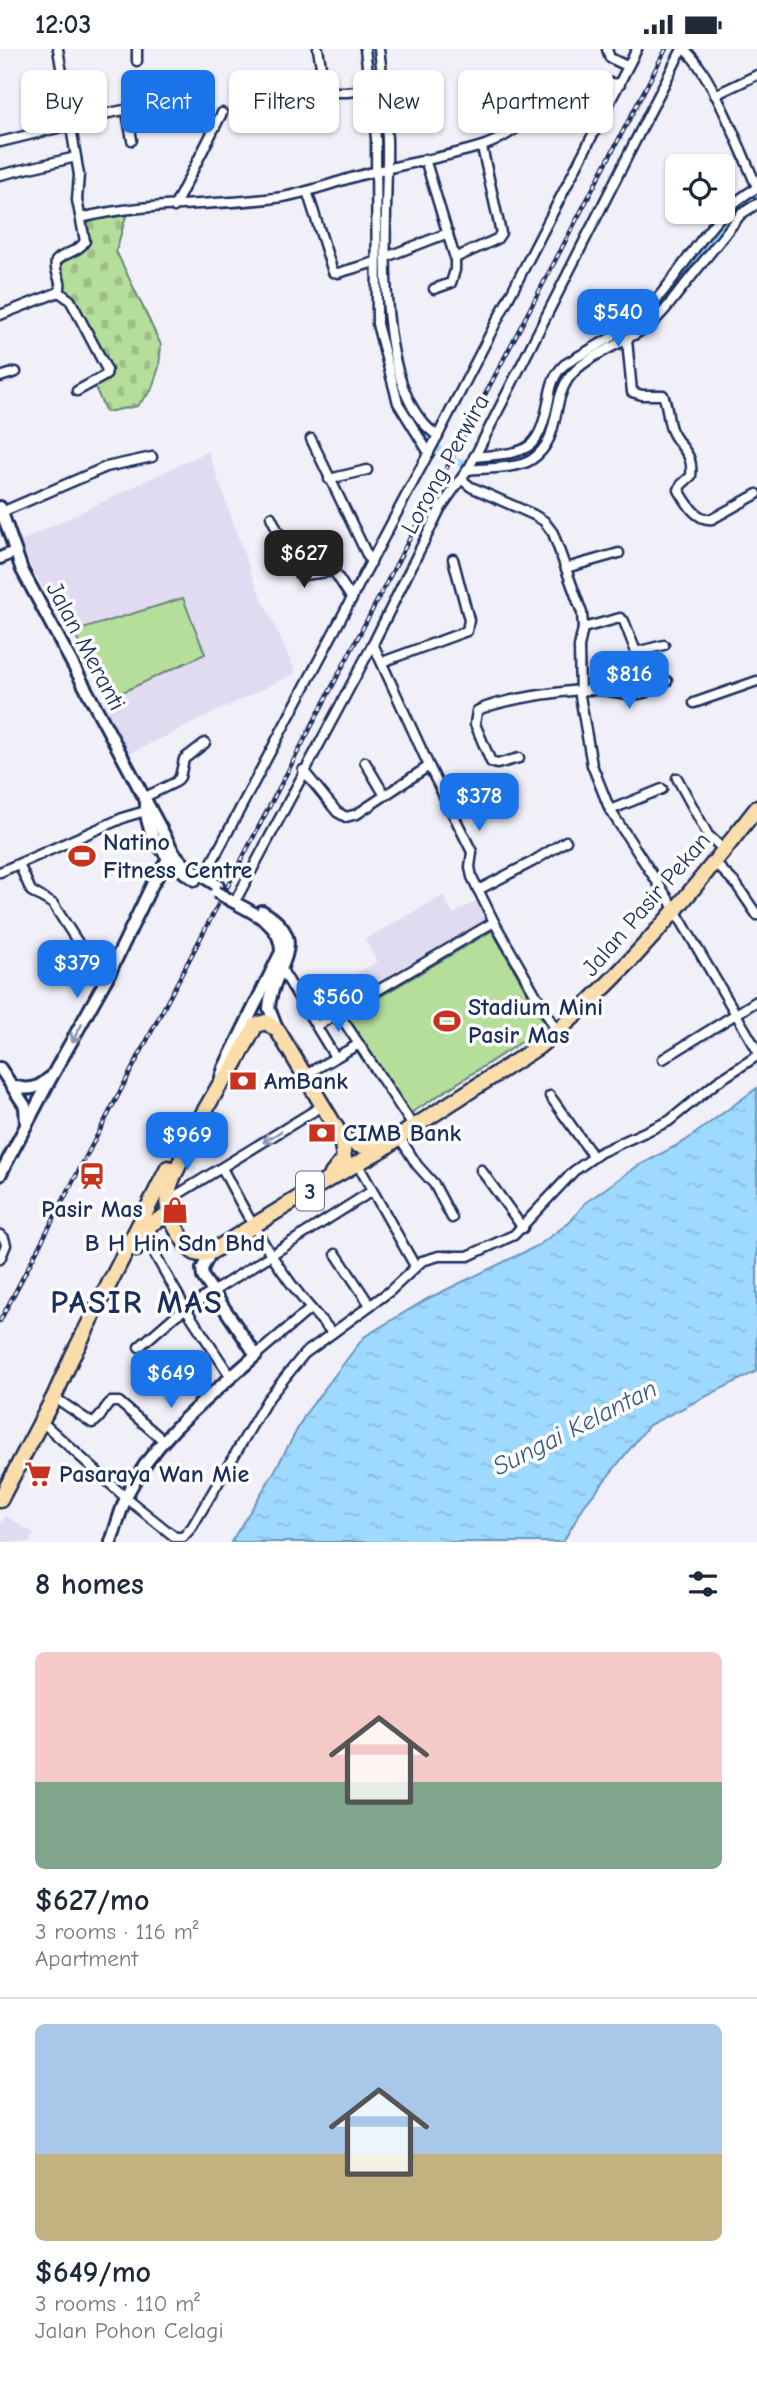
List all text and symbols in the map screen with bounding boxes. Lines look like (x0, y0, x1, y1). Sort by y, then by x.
text: 12:03 (35, 10, 91, 40)
chip: Buy (21, 70, 107, 133)
chip: Rent (121, 70, 215, 133)
chip: Filters (229, 70, 339, 133)
chip: New (353, 70, 444, 133)
chip: Apartment (458, 70, 613, 133)
map controls (665, 154, 735, 224)
button: locate (665, 154, 735, 224)
pin: $540 (577, 289, 659, 349)
text: $540 (593, 298, 643, 325)
street label: Lorong Perwira (395, 389, 495, 539)
pin: $627 (263, 531, 345, 590)
text: $627 (280, 539, 328, 566)
street label: Jalan Meranti (40, 577, 132, 715)
pin: $816 (588, 651, 670, 711)
text: $816 (606, 660, 652, 687)
pin: $378 (438, 773, 520, 833)
text: $378 (456, 782, 502, 809)
street label: Jalan Pasir Pekan (576, 826, 716, 982)
place label: Natino Fitness Centre (103, 828, 252, 884)
sports icon: Natino Fitness Centre (67, 841, 97, 871)
pin: $379 (36, 941, 118, 1000)
text: $379 (53, 949, 101, 976)
pin: $560 (297, 975, 379, 1034)
text: $560 (312, 983, 364, 1010)
place label: Stadium Mini Pasir Mas (468, 993, 603, 1049)
sports icon: Stadium Mini Pasir Mas (432, 1006, 462, 1036)
one-way arrow (70, 1022, 83, 1043)
bank icon: AmBank (228, 1066, 258, 1096)
place label: AmBank (264, 1067, 348, 1095)
pin: $969 (146, 1113, 228, 1172)
bank icon: CIMB Bank (307, 1118, 337, 1148)
place label: CIMB Bank (343, 1119, 462, 1147)
text: $969 (162, 1121, 212, 1148)
one-way arrow (262, 1130, 282, 1144)
station icon: Pasir Mas (77, 1161, 107, 1191)
road number: 3 (296, 1171, 324, 1211)
place label: Pasir Mas (41, 1195, 143, 1223)
shop icon: B H Hin Sdn Bhd (160, 1195, 190, 1225)
place label: B H Hin Sdn Bhd (85, 1229, 265, 1257)
district label: PASIR MAS (50, 1284, 224, 1321)
pin: $649 (130, 1351, 212, 1410)
text: $649 (147, 1359, 195, 1386)
water label: Sungai Kelantan (488, 1374, 662, 1482)
supermarket icon: Pasaraya Wan Mie (23, 1459, 53, 1489)
place label: Pasaraya Wan Mie (59, 1460, 249, 1488)
icon: filters (684, 1565, 722, 1603)
text: 8 homes (35, 1567, 144, 1602)
icon: home (316, 1697, 442, 1823)
text: $627/mo (35, 1883, 149, 1918)
text: 3 rooms · 116 m² (35, 1918, 199, 1945)
text: Apartment (35, 1945, 138, 1972)
icon: home (316, 2069, 442, 2195)
text: $649/mo (35, 2255, 151, 2290)
text: 3 rooms · 110 m² (35, 2290, 200, 2317)
text: Jalan Pohon Celagi (35, 2317, 224, 2344)

